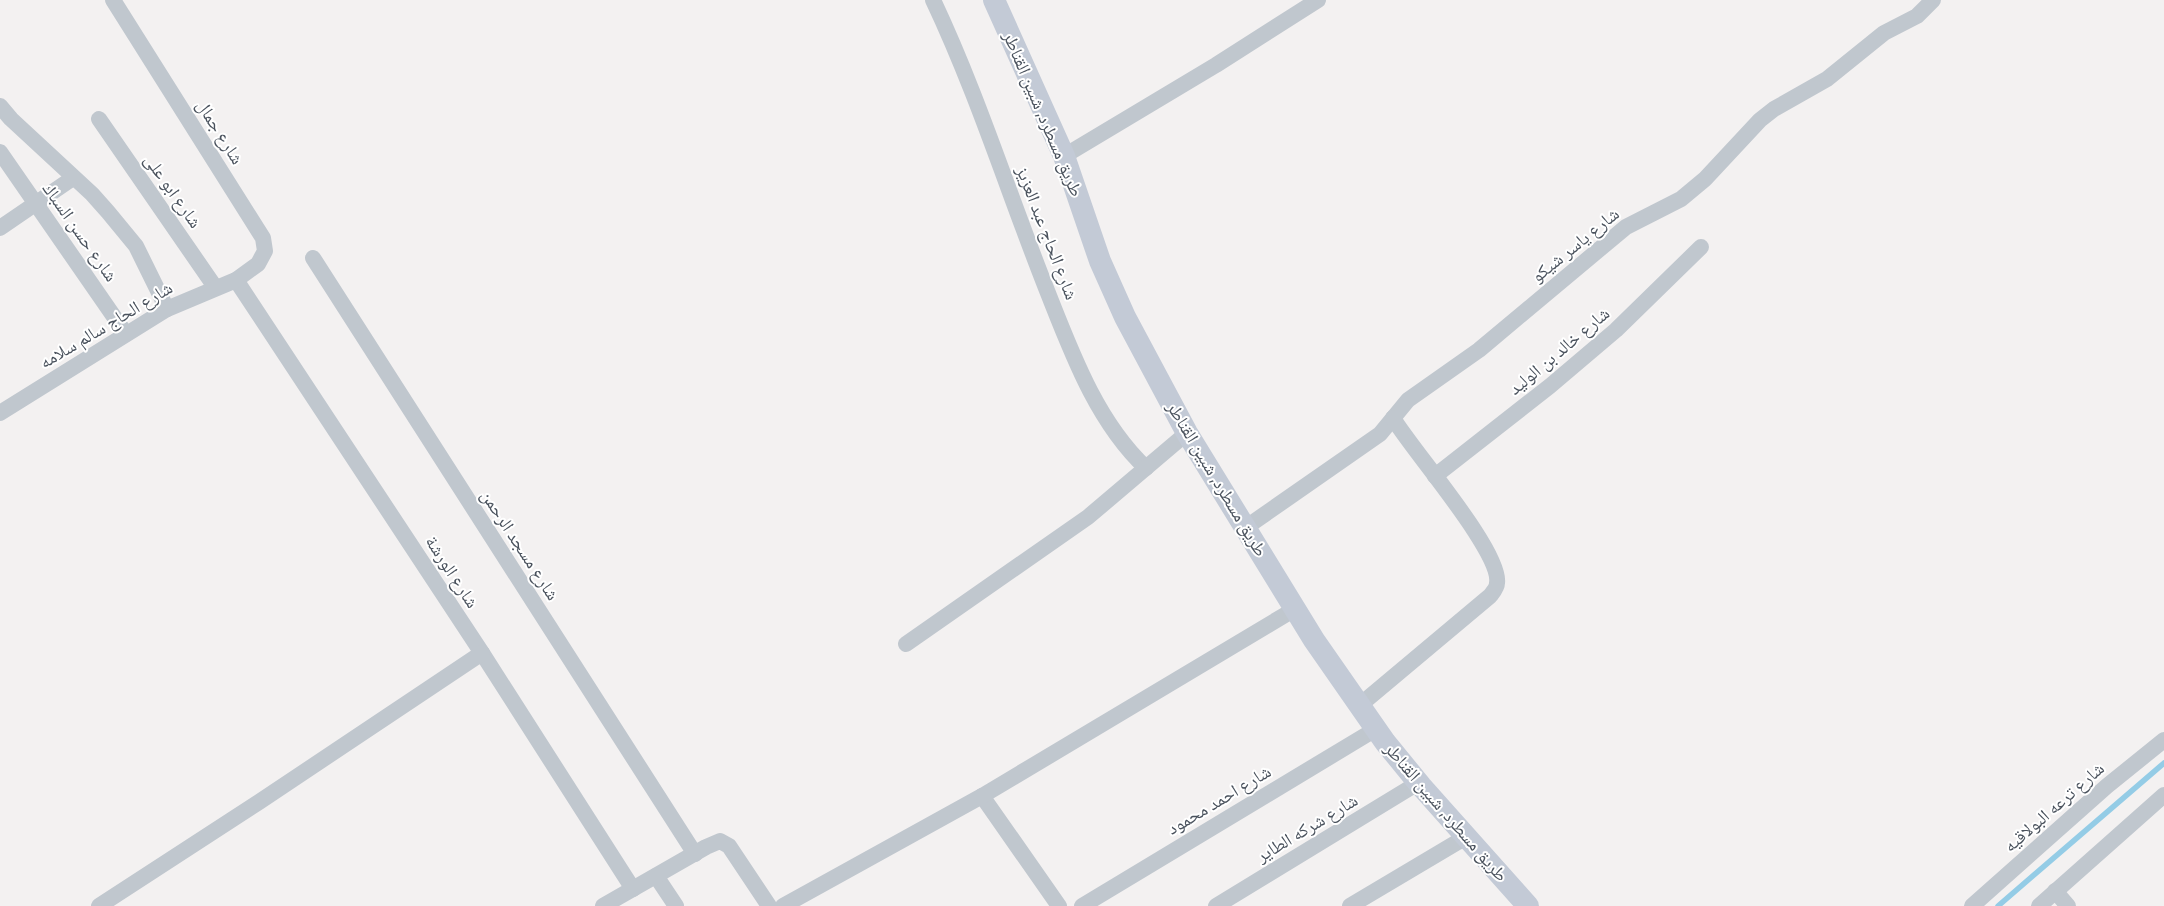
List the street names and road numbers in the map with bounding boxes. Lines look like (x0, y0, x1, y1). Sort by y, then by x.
street label: طريق مسطرد, شبين القناطر (996, 26, 1090, 201)
street label: شارع جمال (190, 94, 251, 170)
street label: شارع ابو على (138, 148, 209, 234)
street label: شارع الحاج عبد العزيز (1009, 161, 1085, 304)
street label: شارع حسن السباك (36, 176, 125, 287)
street label: شارع ياسر شيكو (1525, 200, 1625, 289)
street label: شارع الحاج سالم سلامه (34, 274, 177, 375)
street label: شارع خالد بن الوليد (1502, 300, 1615, 401)
street label: طريق مسطرد, شبين القناطر (1160, 395, 1275, 562)
street label: شارع مسجد الرحمن (474, 484, 566, 606)
street label: شارع الورشة (419, 530, 486, 613)
street label: طريق مسطرد, شبين القناطر (1377, 735, 1515, 887)
street label: شارع ترعه البولاقيه (1997, 755, 2110, 858)
street label: شارع احمد محمود (1161, 758, 1276, 841)
street label: شارع شركه الطاير (1250, 787, 1363, 869)

